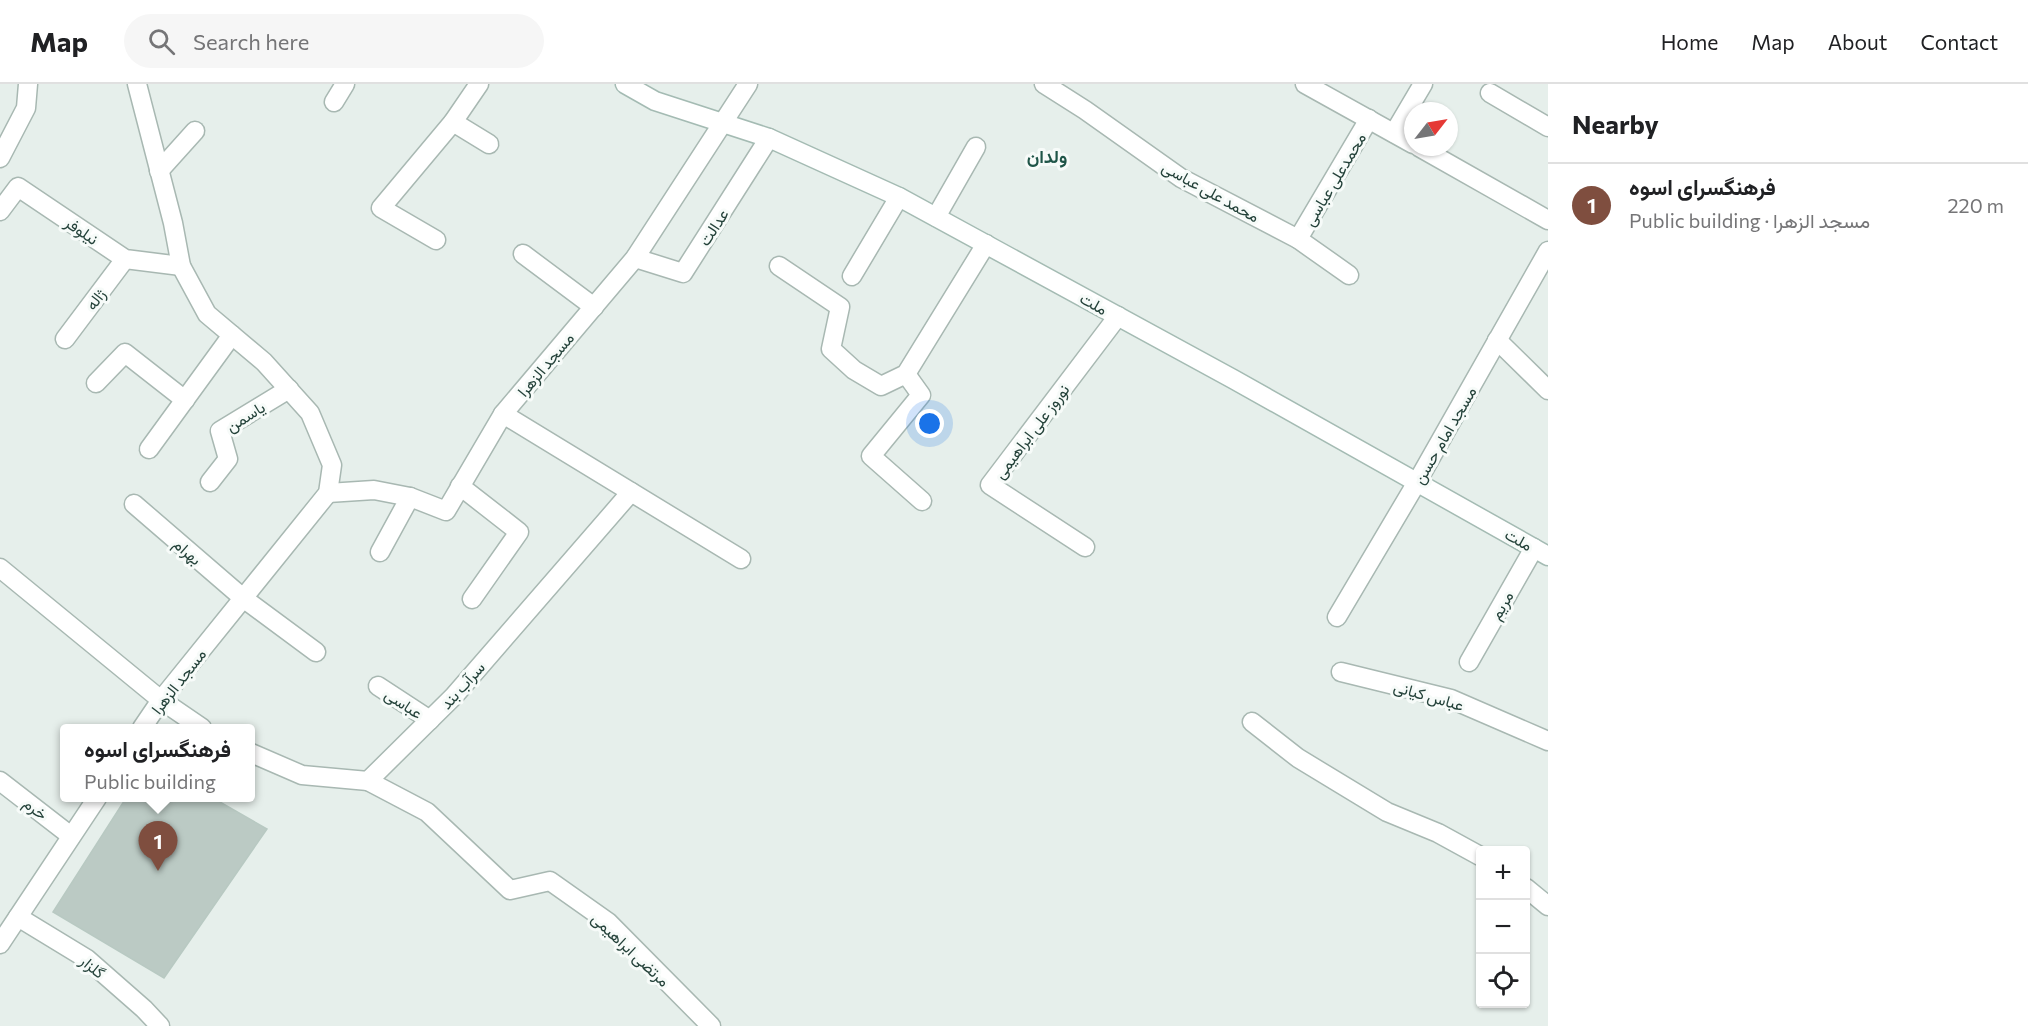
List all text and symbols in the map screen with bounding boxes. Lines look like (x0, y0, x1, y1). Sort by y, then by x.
search box (124, 14, 544, 68)
text: Map (30, 24, 88, 58)
icon: search (145, 25, 178, 58)
text: Search here (193, 28, 309, 55)
text: Home (1661, 29, 1718, 54)
text: Map (1751, 29, 1795, 54)
text: About (1828, 29, 1887, 54)
text: Contact (1920, 29, 1998, 54)
north arrow (1404, 102, 1458, 156)
text: Nearby (1572, 108, 1659, 139)
street label: محمدعلی عباسی (1299, 129, 1371, 230)
district label: ولدان (1027, 145, 1067, 168)
street label: محمد علی عباسی (1158, 156, 1263, 227)
text: فرهنگسرای اسوه (1629, 173, 1776, 200)
text: 1 (1587, 193, 1596, 217)
text: 220 m (1948, 193, 2004, 217)
street label: عدالت (694, 205, 732, 249)
text: Public building · مسجد الزهرا (1629, 208, 1870, 232)
street label: نیلوفر (60, 211, 102, 250)
street label: ژاله (81, 284, 111, 314)
street label: ملت (1077, 288, 1111, 318)
street label: مسجد الزهرا (513, 328, 579, 401)
street label: نوروز علی ابراهیمی (989, 380, 1074, 483)
street label: مسجد امام حسن (1408, 383, 1481, 488)
street label: یاسمن (222, 397, 269, 437)
your location (915, 409, 944, 438)
street label: ملت (1502, 524, 1536, 554)
street label: بهرام (169, 534, 206, 570)
street label: مریم (1485, 587, 1518, 624)
street label: مسجد الزهرا (147, 645, 211, 719)
street label: سرآب بند (436, 657, 490, 714)
street label: عباس کیانی (1391, 676, 1466, 716)
street label: عباسی (381, 684, 426, 724)
popup (60, 724, 255, 802)
text: فرهنگسرای اسوه (84, 735, 231, 762)
text: Public building (84, 769, 216, 793)
street label: خرم (19, 793, 52, 825)
pin: 1 (138, 822, 178, 871)
map controls (1476, 846, 1530, 1008)
button: + (1476, 846, 1530, 900)
button: − (1476, 900, 1530, 954)
street label: مرتضی ابراهیمی (587, 908, 674, 991)
street label: گلزار (75, 950, 109, 983)
button: locate (1476, 954, 1530, 1008)

